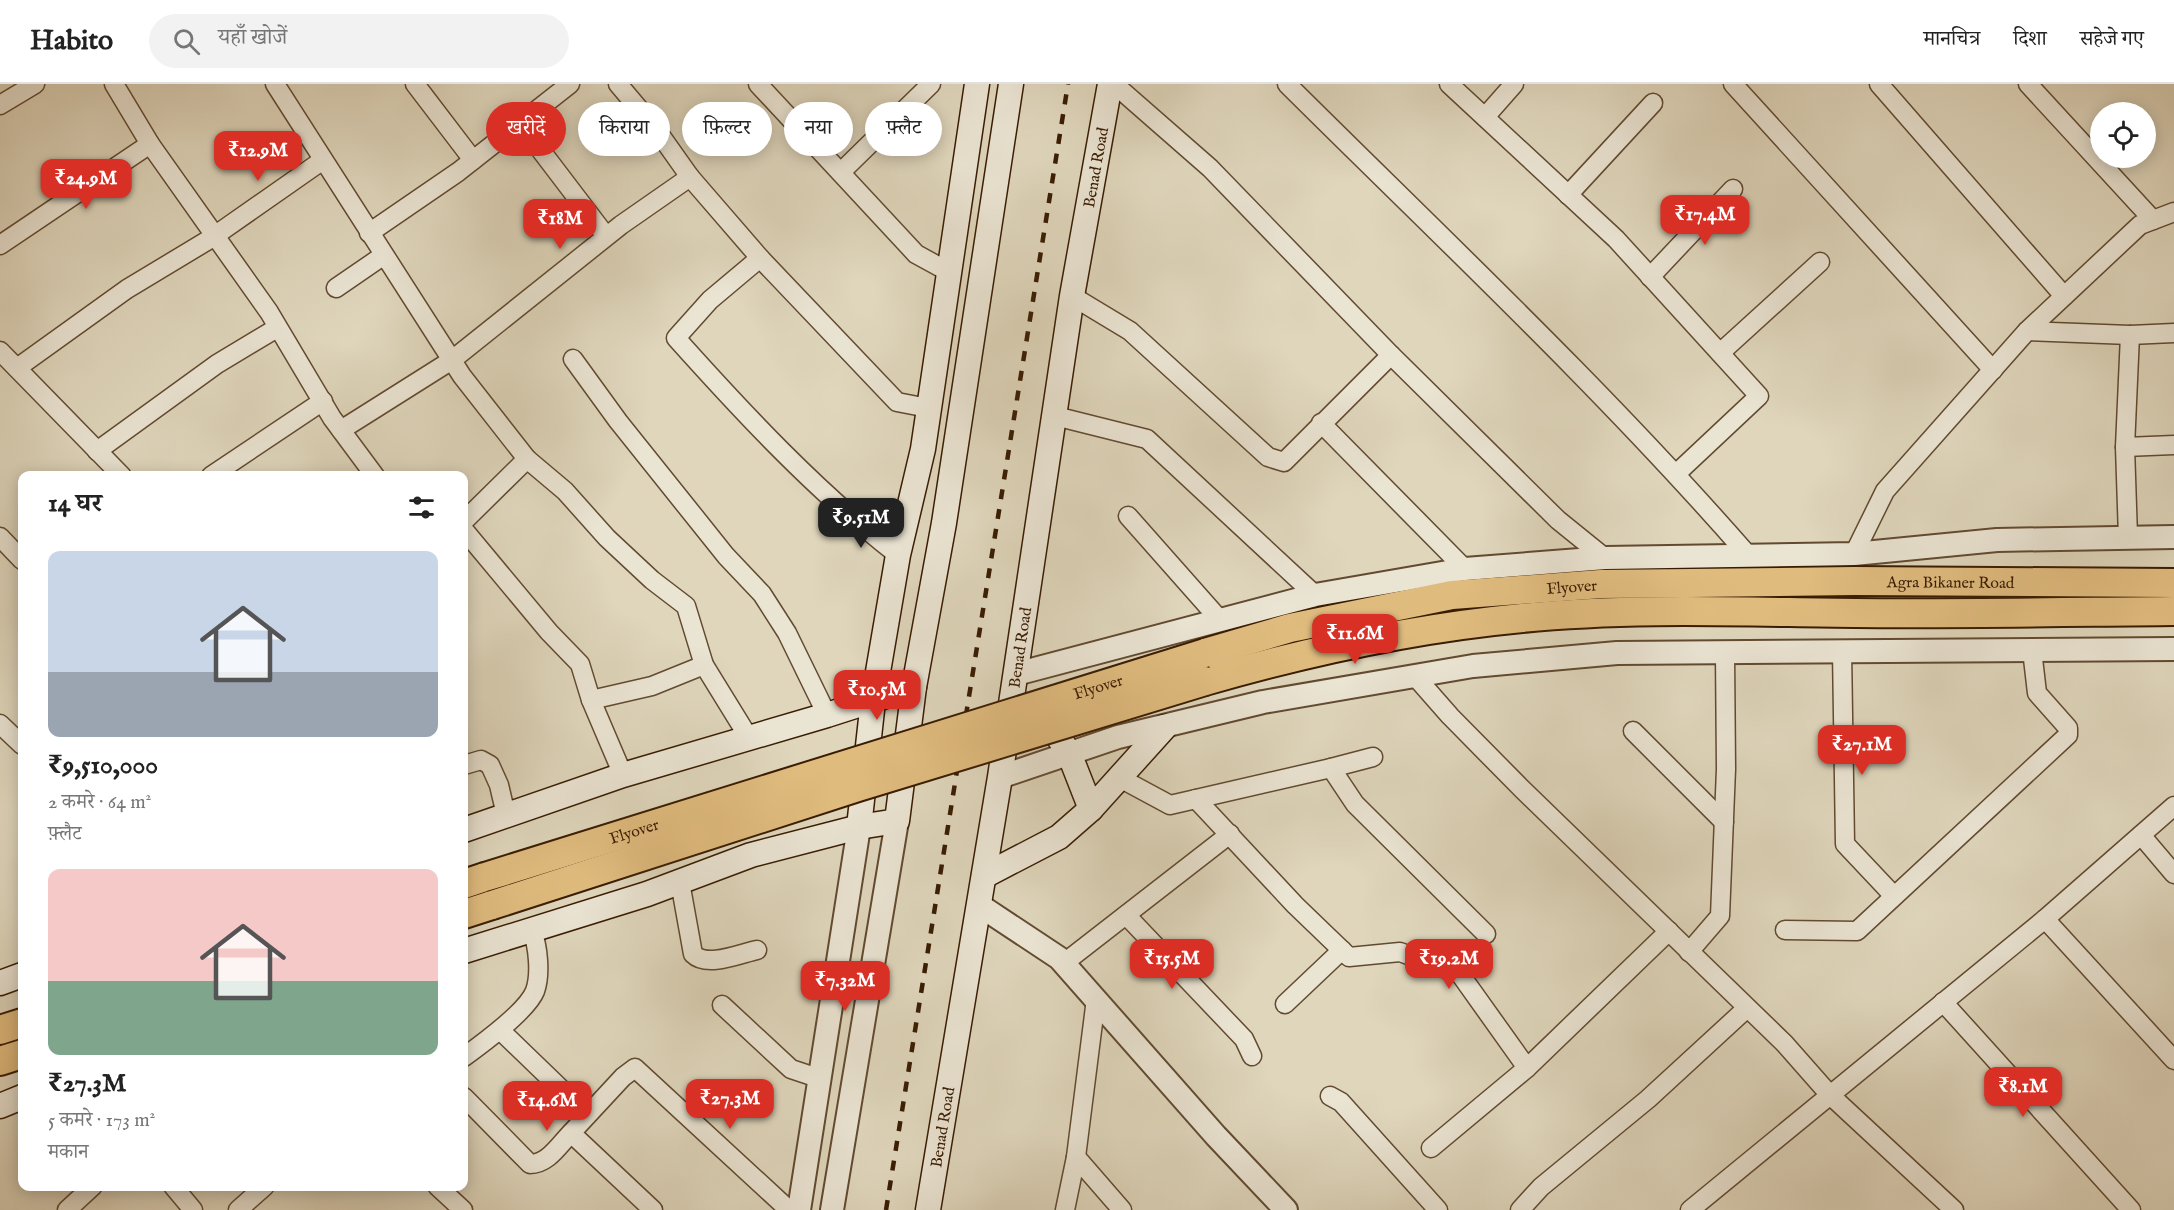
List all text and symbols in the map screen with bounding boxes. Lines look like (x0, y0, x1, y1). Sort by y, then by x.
search box (149, 14, 569, 68)
text: Habito (30, 24, 113, 59)
text: यहाँ खोजें (218, 24, 287, 52)
icon: search (170, 25, 203, 58)
text: मानचित्र (1923, 26, 1980, 53)
text: दिशा (2013, 26, 2047, 53)
text: सहेजे गए (2080, 26, 2144, 53)
chip: खरीदें (486, 102, 566, 156)
chip: किराया (578, 102, 670, 156)
chip: फ़िल्टर (682, 102, 772, 156)
chip: नया (784, 102, 853, 156)
chip: फ़्लैट (865, 102, 942, 156)
map controls (2090, 102, 2156, 168)
button: locate (2090, 102, 2156, 168)
street label: Benad Road (1080, 125, 1114, 210)
pin: ₹12.9M (209, 131, 307, 182)
text: ₹12.9M (228, 138, 288, 163)
pin: ₹24.9M (37, 159, 135, 210)
text: ₹24.9M (55, 166, 117, 191)
pin: ₹17.4M (1656, 195, 1754, 246)
pin: ₹18M (524, 199, 596, 250)
text: ₹17.4M (1674, 202, 1736, 227)
text: ₹18M (537, 206, 583, 231)
text: 14 घर (48, 487, 102, 520)
icon: filters (405, 491, 438, 524)
pin: ₹9.51M (812, 498, 910, 549)
text: ₹9.51M (832, 505, 890, 530)
street label: Agra Bikaner Road (1886, 573, 2015, 594)
street label: Flyover (1546, 576, 1598, 600)
icon: home (189, 590, 297, 698)
street label: Benad Road (1005, 605, 1037, 690)
pin: ₹11.6M (1306, 614, 1404, 665)
text: ₹11.6M (1326, 621, 1384, 646)
pin: ₹10.5M (828, 670, 926, 721)
street label: Flyover (1071, 671, 1126, 705)
text: ₹10.5M (848, 677, 906, 702)
pin: ₹27.1M (1813, 725, 1911, 776)
text: ₹27.1M (1832, 732, 1892, 757)
text: ₹9,510,000 (48, 749, 158, 782)
text: 2 कमरे · 64 m² (48, 790, 151, 815)
street label: Flyover (607, 815, 662, 850)
text: फ़्लैट (48, 822, 81, 847)
icon: home (189, 908, 297, 1016)
pin: ₹15.5M (1123, 939, 1221, 990)
pin: ₹19.2M (1400, 939, 1498, 990)
text: ₹15.5M (1144, 946, 1200, 971)
text: ₹19.2M (1419, 946, 1479, 971)
pin: ₹7.32M (796, 961, 894, 1012)
text: ₹7.32M (815, 968, 875, 993)
text: ₹27.3M (48, 1067, 127, 1100)
pin: ₹8.1M (1981, 1067, 2065, 1118)
text: ₹8.1M (1998, 1074, 2048, 1099)
pin: ₹27.3M (681, 1079, 779, 1130)
pin: ₹14.6M (498, 1081, 596, 1132)
street label: Benad Road (927, 1085, 960, 1169)
text: ₹27.3M (700, 1086, 760, 1111)
text: ₹14.6M (517, 1088, 577, 1113)
text: 5 कमरे · 173 m² (48, 1108, 155, 1133)
text: मकान (48, 1140, 89, 1165)

